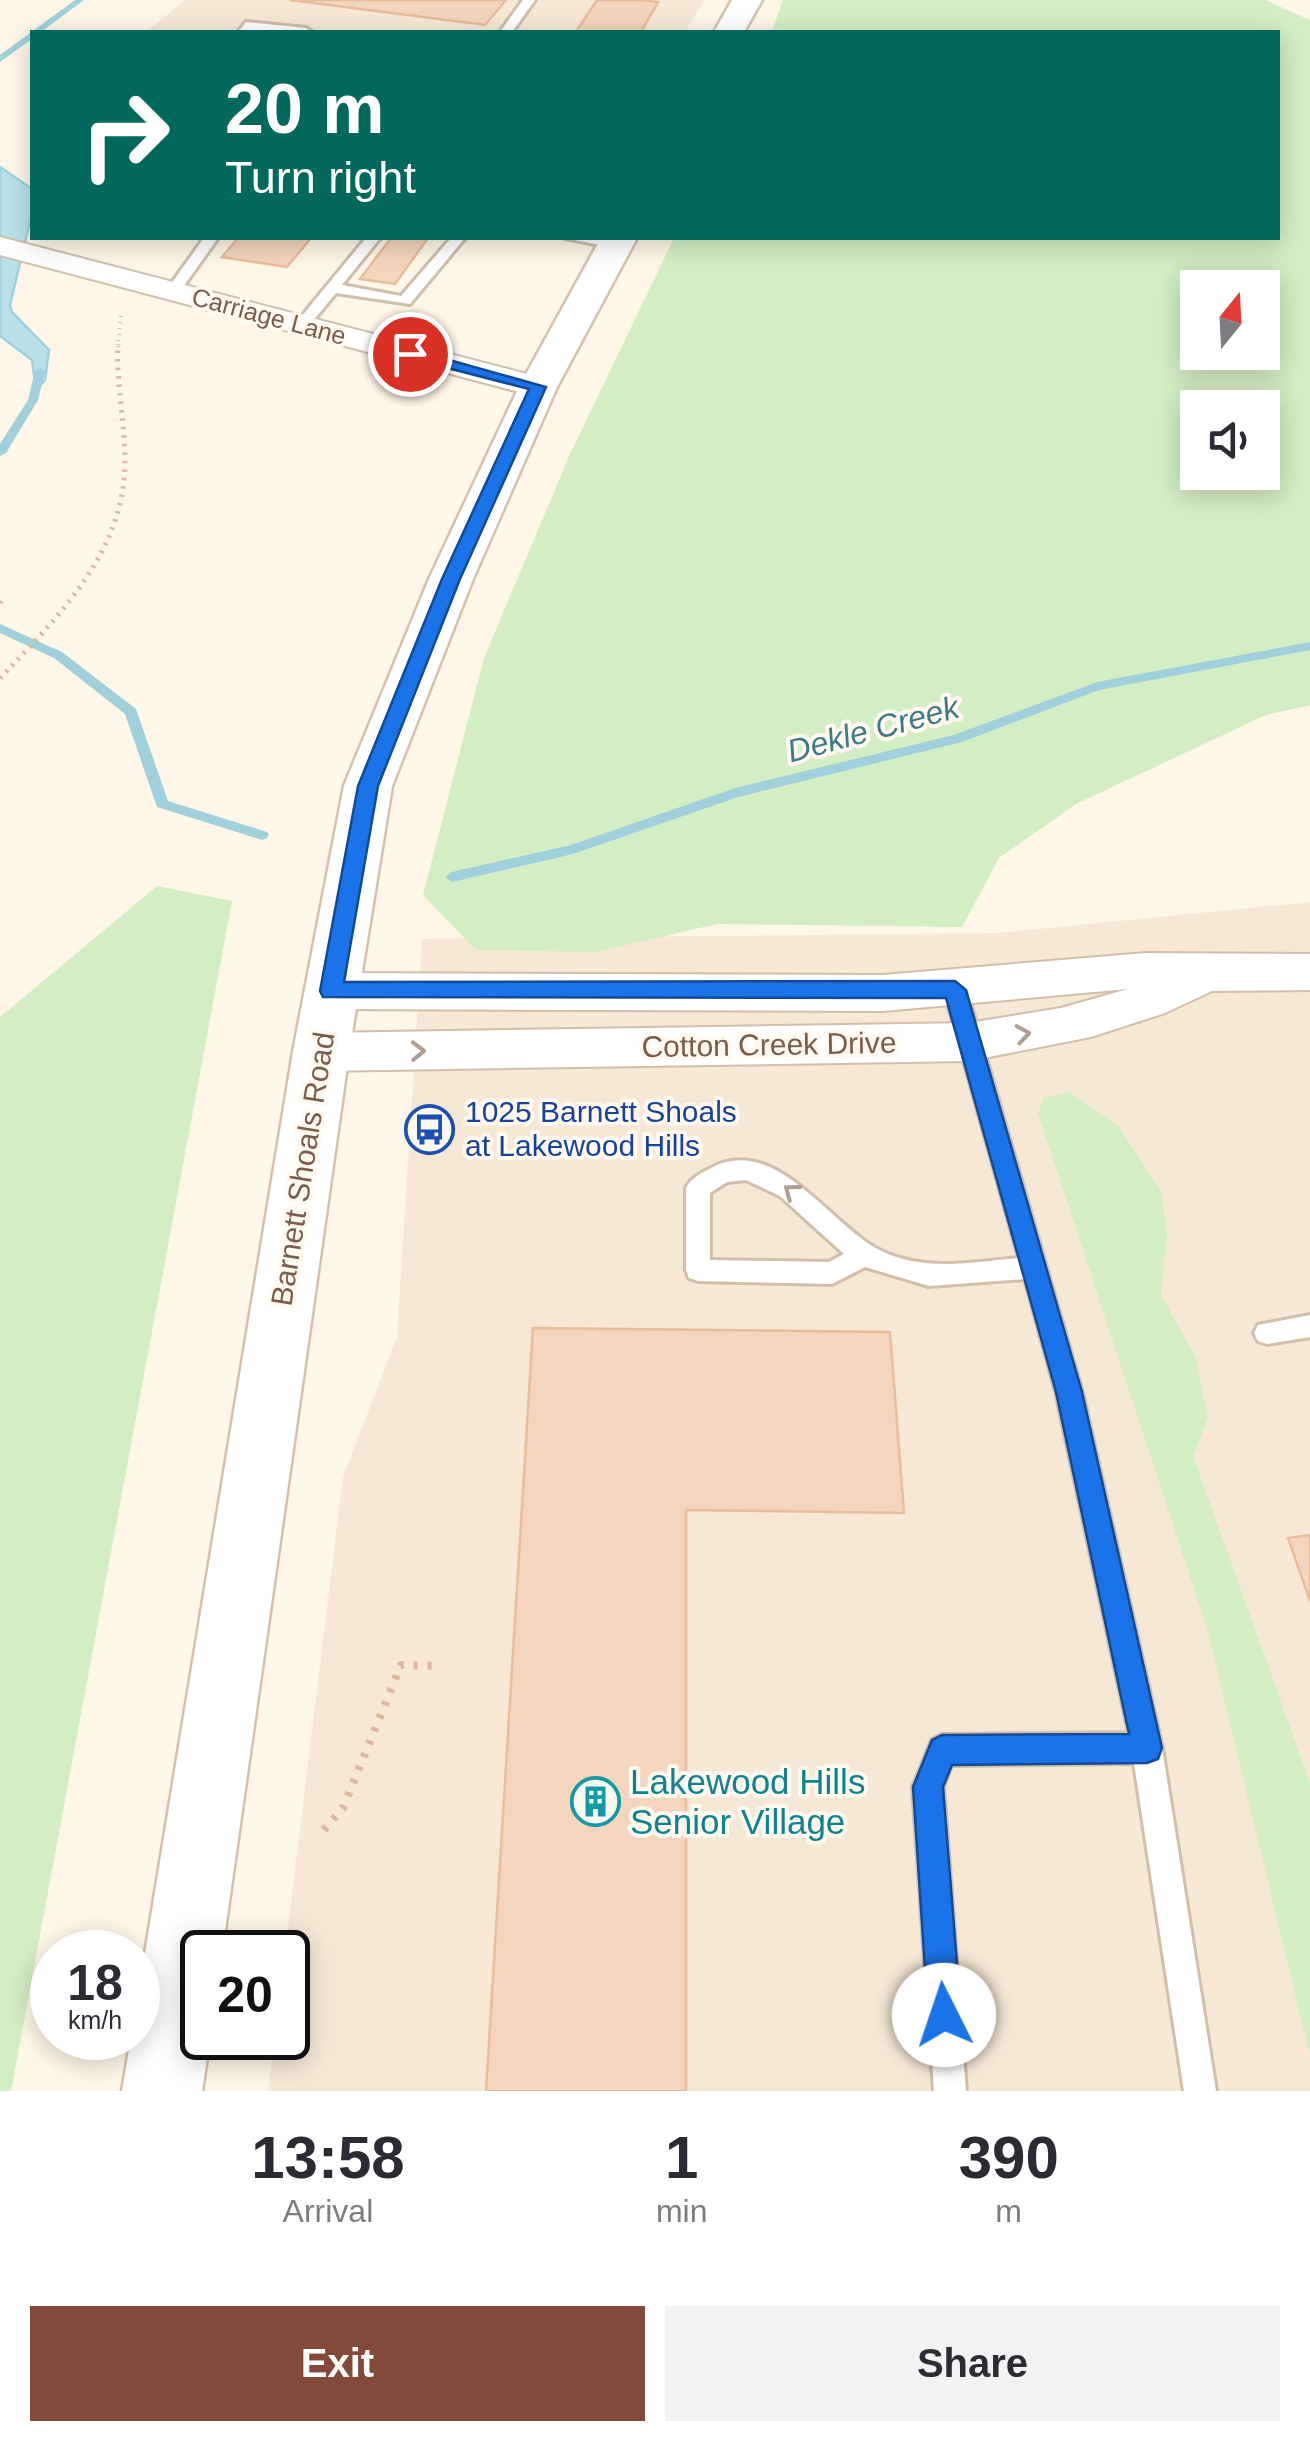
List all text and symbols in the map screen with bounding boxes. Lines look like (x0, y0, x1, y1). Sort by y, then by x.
icon: right (60, 70, 190, 200)
text: 20 m (225, 70, 385, 148)
text: Turn right (225, 152, 416, 203)
north arrow (1180, 270, 1280, 370)
map controls (1180, 270, 1280, 490)
street label: Carriage Lane (189, 282, 349, 350)
pin (368, 312, 453, 397)
icon: arrive (383, 327, 438, 382)
button: sound (1180, 390, 1280, 490)
water label: Dekle Creek (783, 688, 965, 769)
one-way arrow (1014, 1024, 1031, 1045)
street label: Cotton Creek Drive (641, 1026, 897, 1063)
street label: Barnett Shoals Road (265, 1030, 340, 1308)
one-way arrow (411, 1040, 427, 1061)
place label: 1025 Barnett Shoals at Lakewood Hills (465, 1095, 737, 1162)
bus stop icon: 1025 Barnett Shoals at Lakewood Hills (404, 1103, 456, 1155)
one-way arrow (783, 1185, 802, 1203)
place label: Lakewood Hills Senior Village (630, 1762, 865, 1841)
building icon: Lakewood Hills Senior Village (569, 1776, 621, 1828)
speed limit sign: 20 (180, 1930, 310, 2060)
text: 18 (67, 1955, 123, 2011)
position arrow (892, 1963, 996, 2067)
text: km/h (68, 2006, 122, 2034)
text: 13:58 (251, 2124, 405, 2191)
text: 1 (665, 2124, 698, 2191)
text: 390 (959, 2124, 1059, 2191)
text: Arrival (283, 2193, 373, 2229)
text: min (656, 2193, 707, 2229)
text: m (995, 2193, 1022, 2229)
button: Exit (30, 2306, 645, 2421)
button: Share (665, 2306, 1280, 2421)

